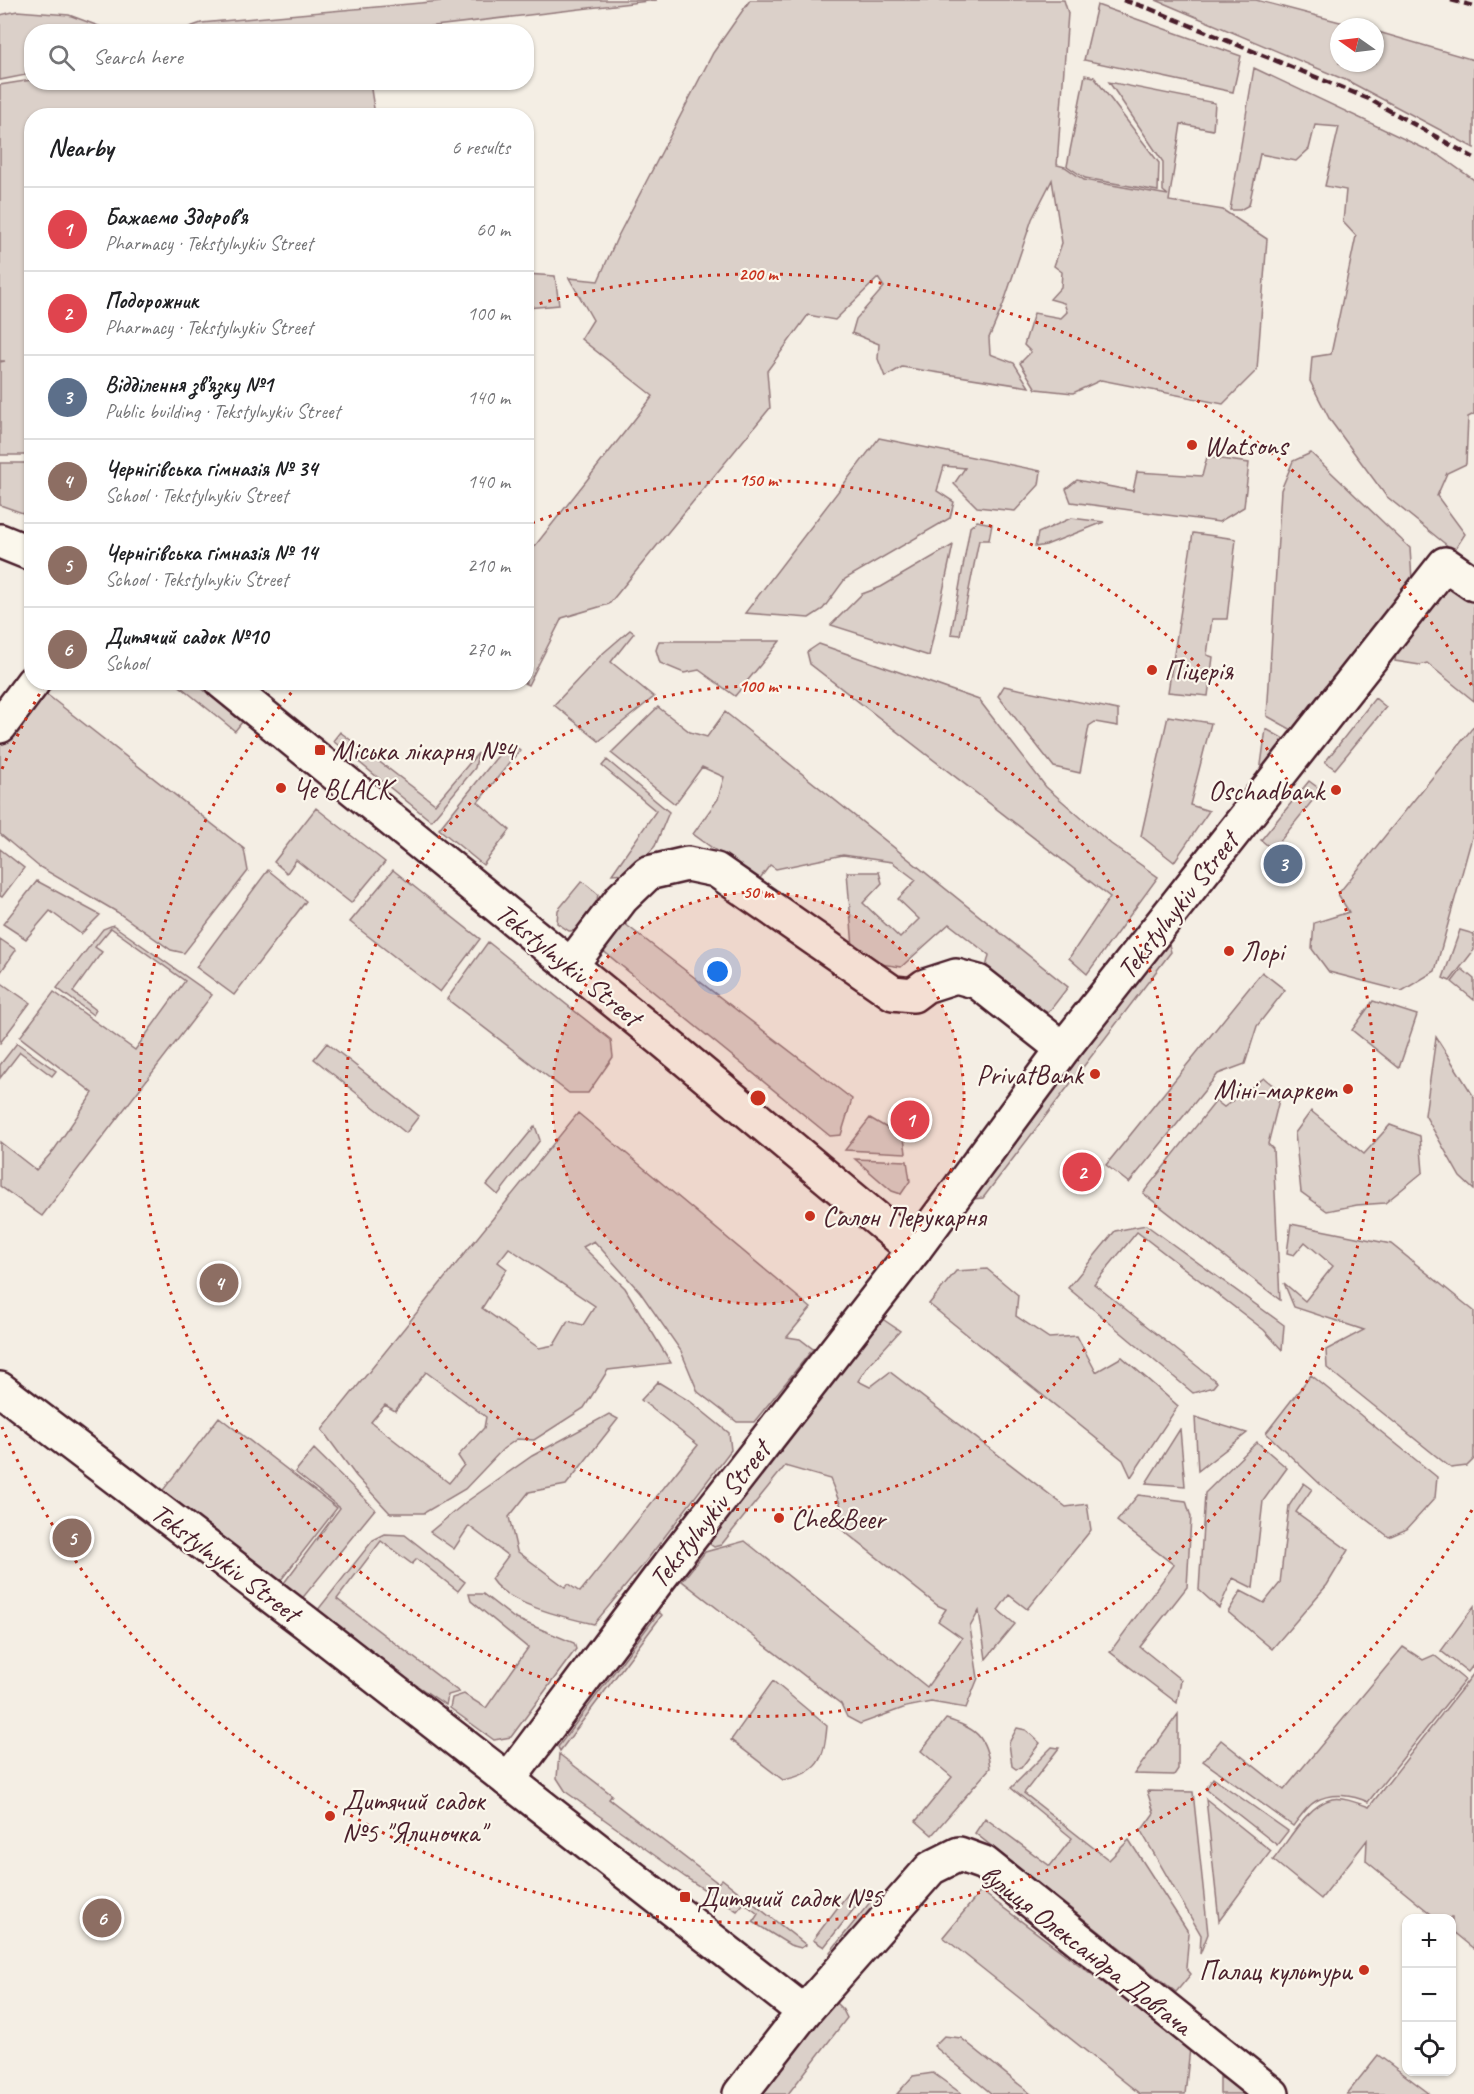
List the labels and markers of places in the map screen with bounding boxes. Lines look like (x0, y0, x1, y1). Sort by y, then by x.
place label: Watsons (1204, 428, 1290, 463)
marker: Watsons (1185, 438, 1199, 452)
place label: Піцерія (1164, 653, 1234, 688)
marker: Піцерія (1145, 663, 1159, 677)
place label: Міська лікарня №4 (332, 733, 518, 768)
marker: Міська лікарня №4 (313, 743, 327, 757)
place label: Че BLACK (293, 771, 398, 806)
place label: Oschadbank (1208, 773, 1327, 808)
marker: Че BLACK (274, 781, 288, 795)
marker: Oschadbank (1329, 783, 1343, 797)
pin: 3 (1264, 842, 1302, 886)
place label: Лорі (1241, 934, 1287, 969)
marker: Лорі (1222, 944, 1236, 958)
place label: PrivatBank (976, 1057, 1085, 1092)
marker: PrivatBank (1088, 1067, 1102, 1081)
place label: Міні-маркет (1213, 1072, 1338, 1107)
marker: Міні-маркет (1341, 1082, 1355, 1096)
centre of rings (748, 1088, 768, 1108)
pin: 1 (890, 1098, 930, 1142)
pin: 2 (1062, 1150, 1102, 1194)
place label: Салон Перукарня (822, 1199, 988, 1234)
marker: Салон Перукарня (803, 1209, 817, 1223)
pin: 4 (200, 1260, 238, 1306)
place label: Che&Beer (791, 1501, 888, 1536)
marker: Che&Beer (772, 1511, 786, 1525)
pin: 5 (52, 1516, 92, 1560)
place label: Дитячий садок №5 "Ялиночка" (342, 1783, 491, 1850)
marker: Дитячий садок №5 "Ялиночка" (323, 1809, 337, 1823)
place label: Дитячий садок №5 (697, 1880, 884, 1915)
marker: Дитячий садок №5 (678, 1890, 692, 1904)
pin: 6 (82, 1896, 122, 1940)
place label: Палац культури (1199, 1953, 1354, 1988)
marker: Палац культури (1357, 1963, 1371, 1977)

